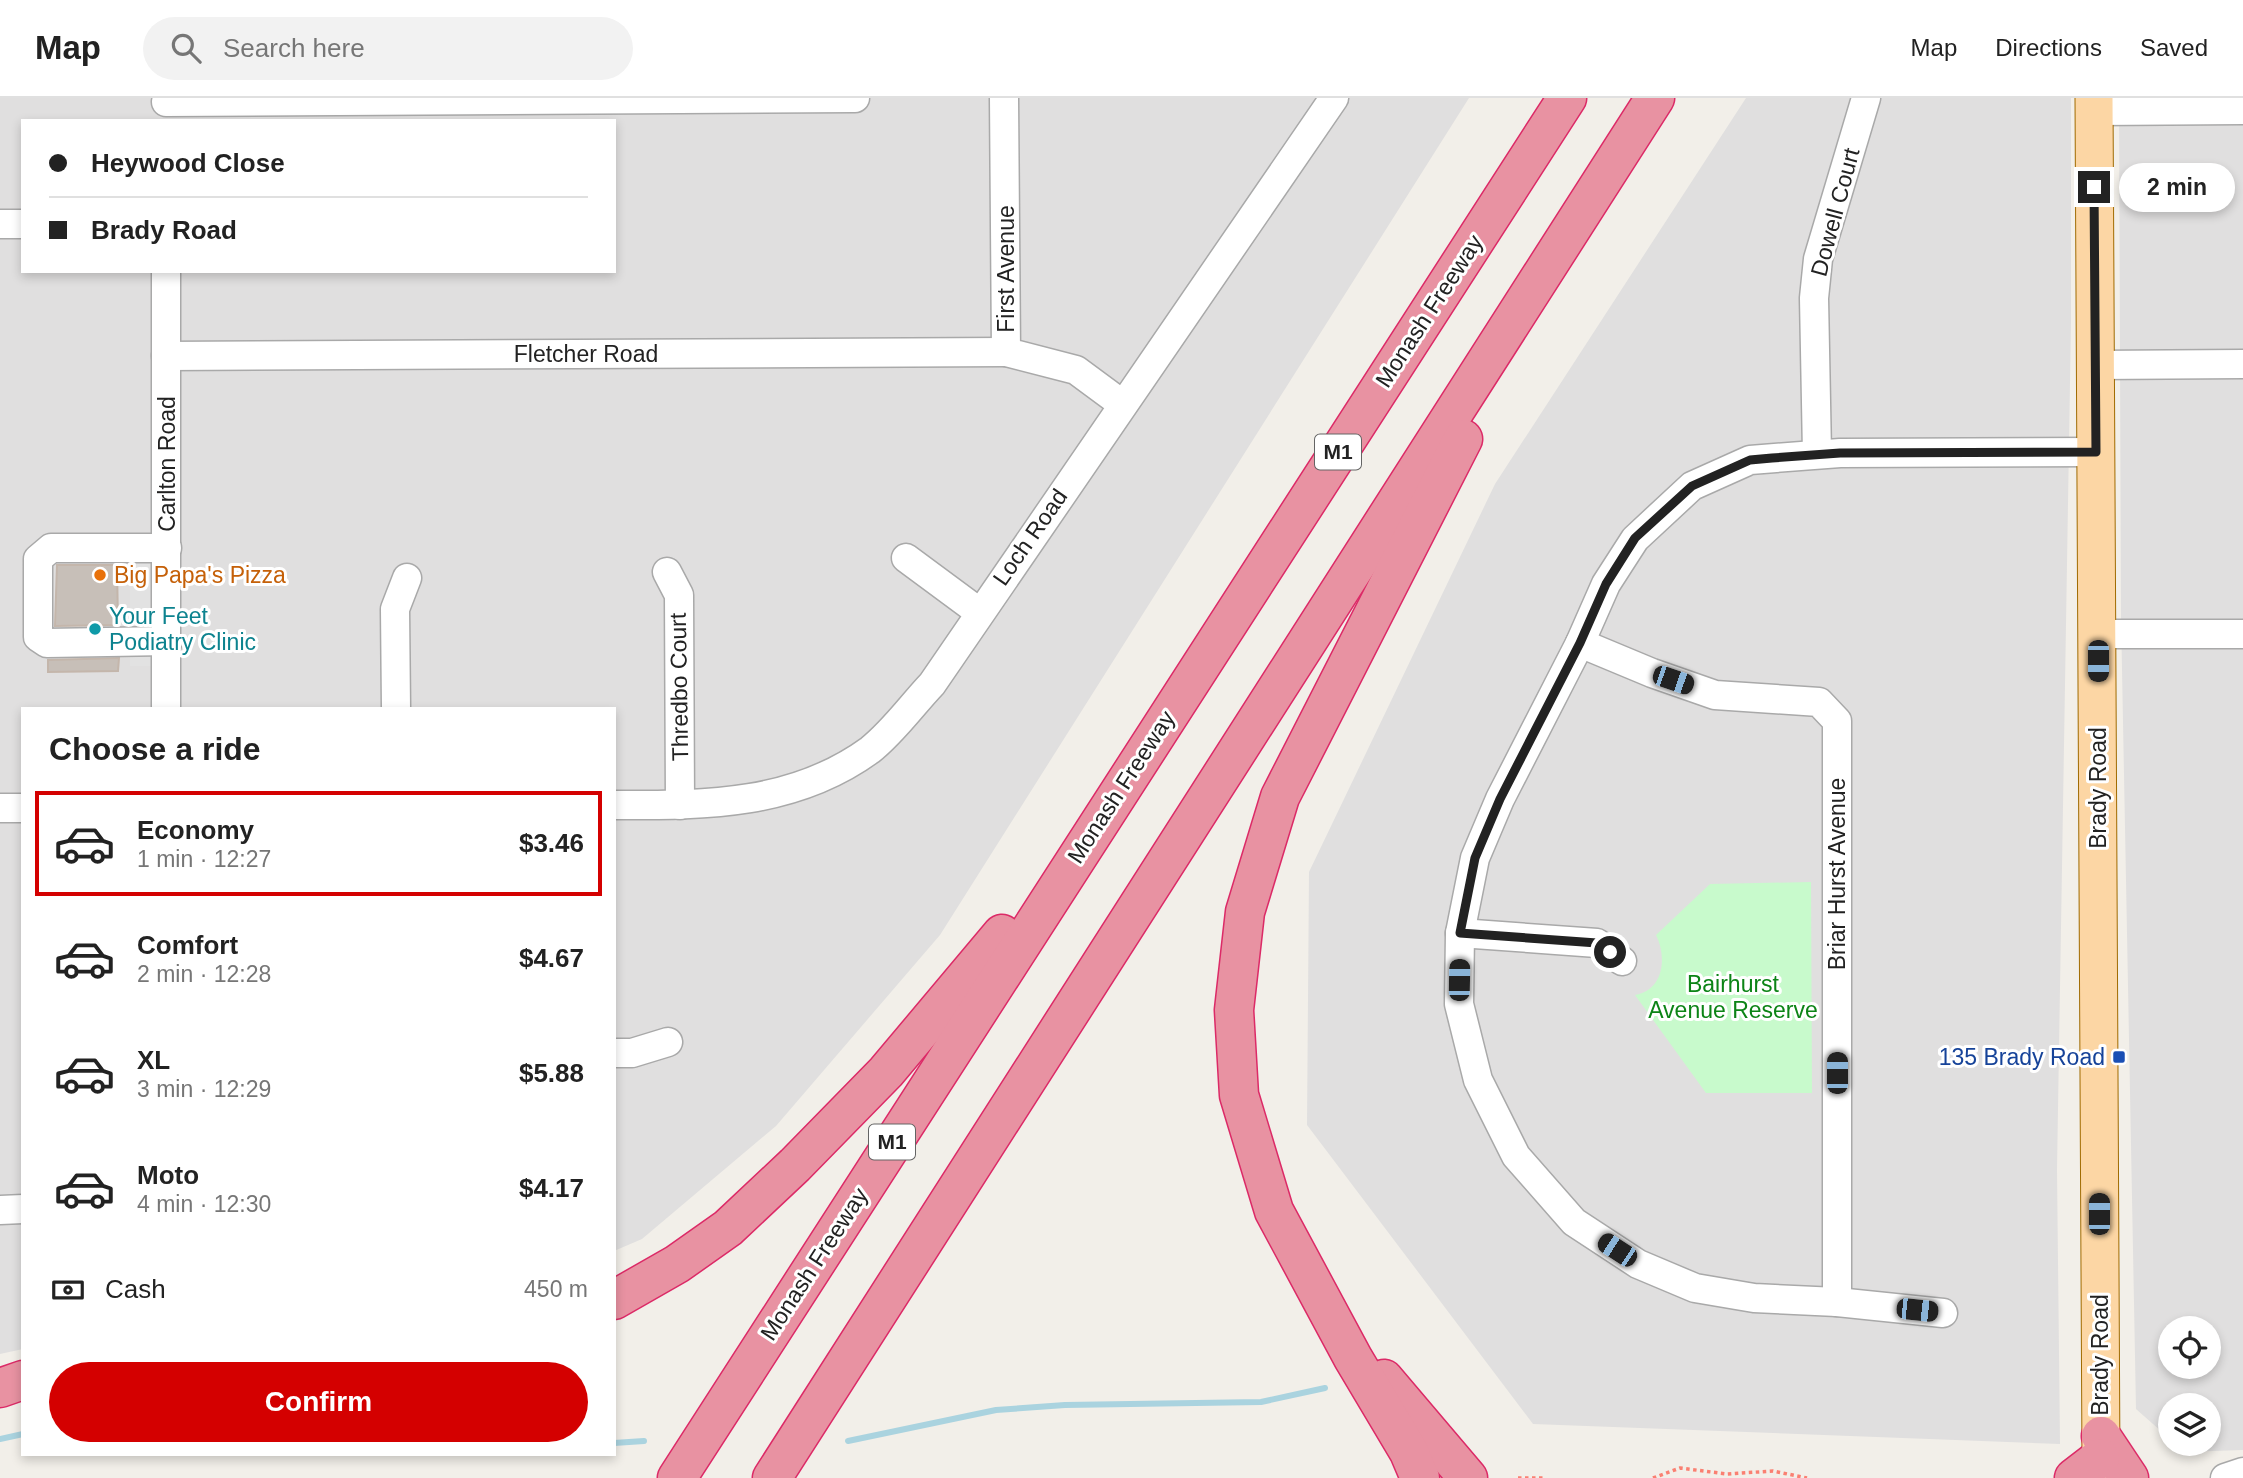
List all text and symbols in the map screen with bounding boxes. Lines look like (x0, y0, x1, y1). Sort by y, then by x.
search box (143, 17, 633, 80)
text: Map (35, 29, 101, 66)
icon: search (167, 29, 205, 67)
text: Search here (223, 33, 365, 63)
text: Map (1911, 34, 1957, 61)
text: Directions (1995, 34, 2102, 61)
text: Saved (2140, 34, 2208, 61)
street label: Dowell Court (1805, 144, 1865, 279)
text: Heywood Close (91, 148, 285, 178)
callout: 2 min (2118, 162, 2234, 212)
route end (2078, 171, 2110, 203)
text: 2 min (2147, 174, 2207, 200)
street label: First Avenue (993, 205, 1019, 333)
text: Brady Road (91, 215, 237, 245)
street label: Monash Freeway (1370, 230, 1488, 392)
street label: Fletcher Road (514, 341, 658, 367)
street label: Carlton Road (154, 396, 180, 532)
road number: M1 (1315, 434, 1361, 470)
street label: Loch Road (987, 484, 1073, 590)
place label: Big Papa's Pizza (114, 562, 286, 588)
marker: Big Papa's Pizza (92, 567, 108, 583)
place label: Your Feet Podiatry Clinic (109, 603, 256, 655)
street label: Thredbo Court (665, 612, 693, 761)
marker: Your Feet Podiatry Clinic (87, 621, 103, 637)
car (2088, 640, 2109, 682)
car (1650, 663, 1697, 697)
street label: Monash Freeway (1062, 706, 1180, 868)
street label: Brady Road (2085, 727, 2111, 849)
text: Choose a ride (49, 731, 261, 767)
street label: Briar Hurst Avenue (1824, 778, 1850, 970)
icon: car (53, 812, 116, 875)
text: Economy (137, 815, 254, 845)
text: $3.46 (519, 828, 584, 858)
text: 1 min · 12:27 (137, 846, 271, 872)
icon: car (53, 927, 116, 990)
text: Comfort (137, 930, 238, 960)
route start (1594, 936, 1626, 968)
text: $4.67 (519, 943, 584, 973)
car (1449, 959, 1470, 1001)
text: 2 min · 12:28 (137, 961, 271, 987)
park label: Bairhurst Avenue Reserve (1648, 971, 1818, 1023)
icon: car (53, 1042, 116, 1105)
place label: 135 Brady Road (1939, 1044, 2105, 1070)
text: XL (137, 1045, 170, 1075)
marker: 135 Brady Road (2111, 1049, 2127, 1065)
car (1827, 1052, 1848, 1094)
text: $5.88 (519, 1058, 584, 1088)
text: 3 min · 12:29 (137, 1076, 271, 1102)
road number: M1 (869, 1124, 915, 1160)
icon: car (53, 1157, 116, 1220)
text: Moto (137, 1160, 199, 1190)
text: $4.17 (519, 1173, 584, 1203)
street label: Monash Freeway (755, 1183, 873, 1345)
text: 4 min · 12:30 (137, 1191, 271, 1217)
car (2089, 1193, 2110, 1235)
car (1594, 1230, 1641, 1270)
icon: cash (49, 1271, 87, 1309)
text: Cash (105, 1274, 166, 1304)
text: 450 m (524, 1276, 588, 1302)
street label: Brady Road (2087, 1294, 2113, 1416)
car (1896, 1297, 1939, 1323)
map controls (2158, 1316, 2221, 1456)
button: locate (2158, 1316, 2221, 1379)
button: Confirm (49, 1362, 588, 1442)
button: layers (2158, 1393, 2221, 1456)

